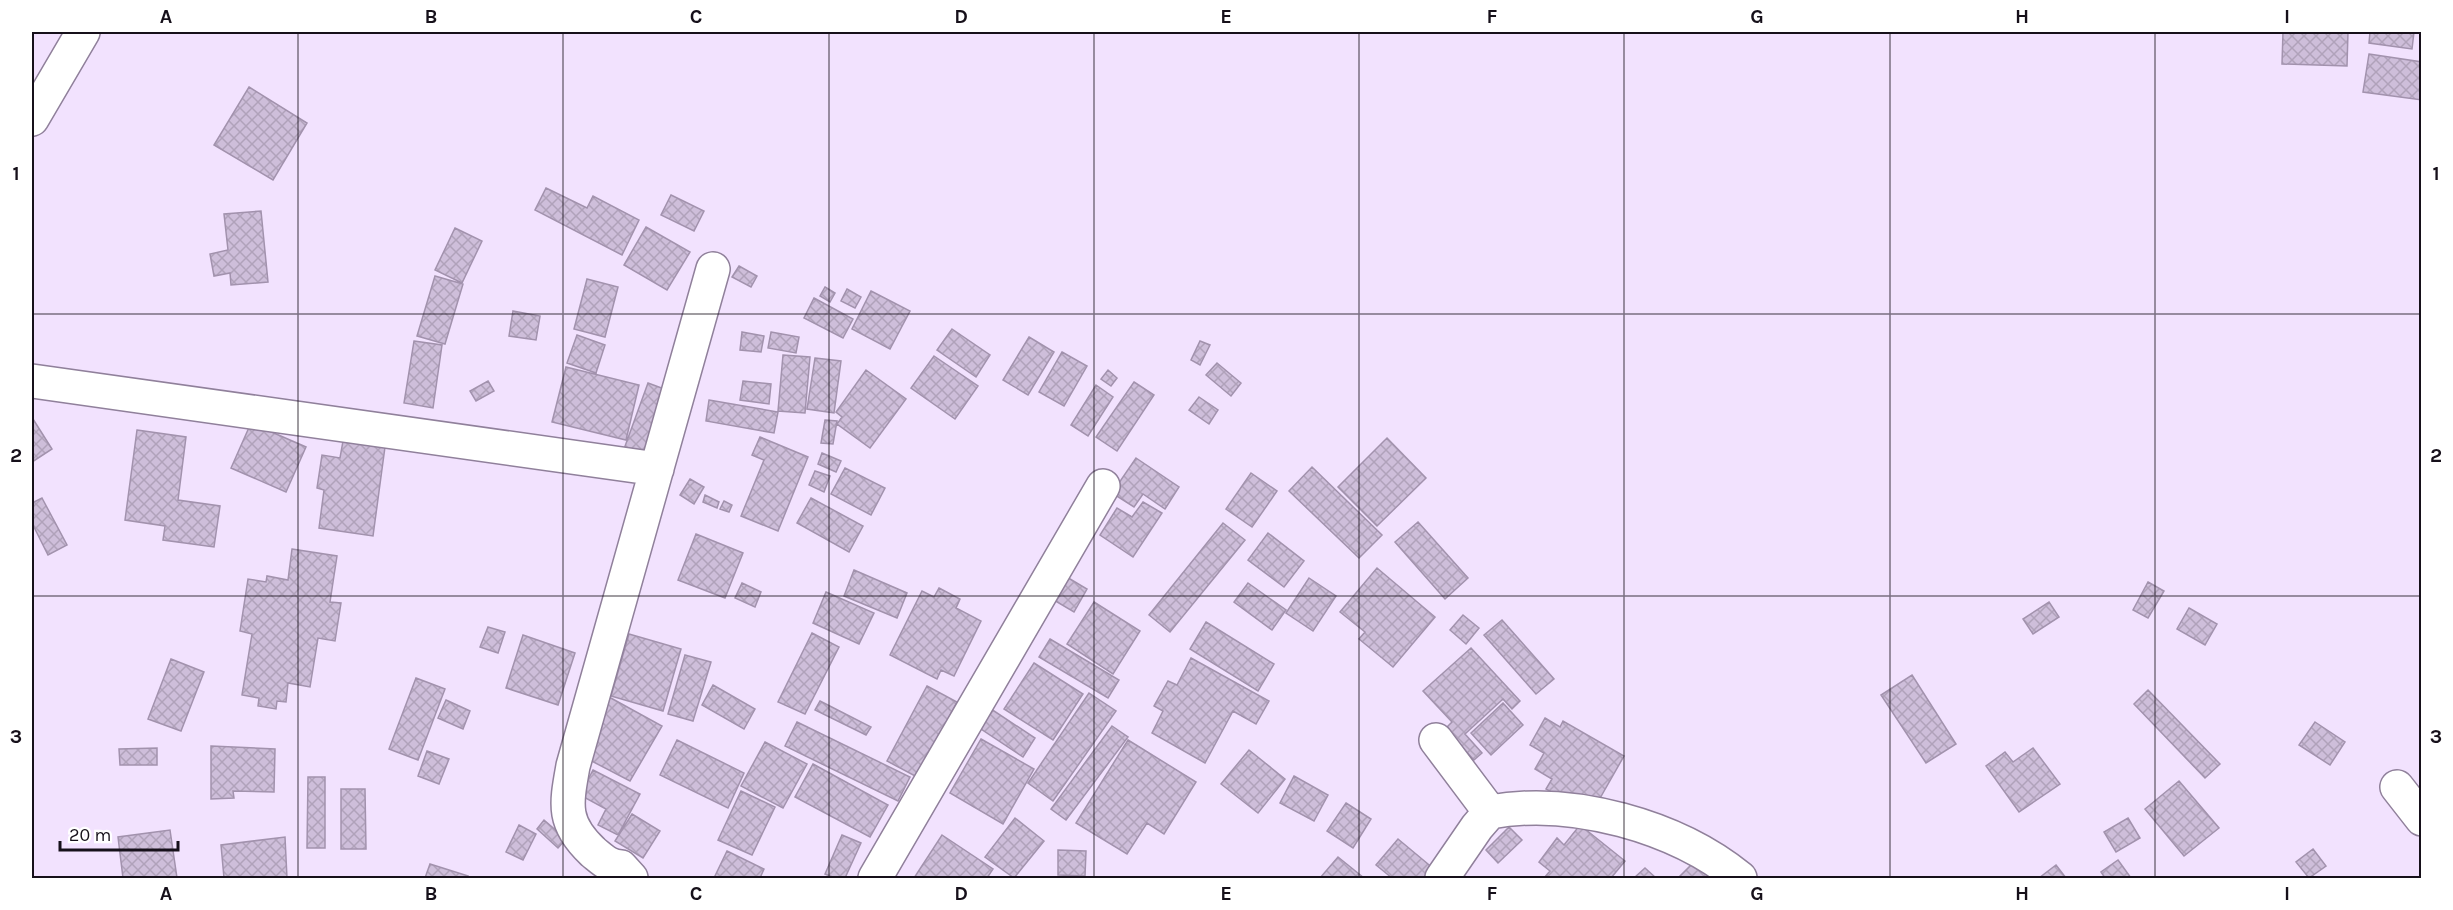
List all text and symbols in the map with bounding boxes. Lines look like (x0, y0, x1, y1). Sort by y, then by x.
text: A (160, 5, 173, 28)
text: B (425, 5, 437, 28)
text: C (690, 5, 702, 28)
text: D (954, 5, 968, 28)
text: E (1220, 5, 1232, 28)
text: F (1487, 5, 1498, 28)
text: G (1750, 5, 1764, 28)
text: H (2015, 5, 2029, 28)
text: I (2284, 5, 2290, 28)
text: 1 (12, 162, 20, 185)
text: 1 (2432, 162, 2440, 185)
text: 2 (10, 444, 22, 467)
text: 2 (2430, 444, 2442, 467)
text: 3 (10, 725, 22, 748)
text: 3 (2430, 725, 2442, 748)
scale bar (60, 814, 178, 852)
text: 20 m (69, 824, 111, 846)
text: A (160, 882, 173, 905)
text: B (425, 882, 437, 905)
text: C (690, 882, 702, 905)
text: D (954, 882, 968, 905)
text: E (1220, 882, 1232, 905)
text: F (1487, 882, 1498, 905)
text: G (1750, 882, 1764, 905)
text: H (2015, 882, 2029, 905)
text: I (2284, 882, 2290, 905)

